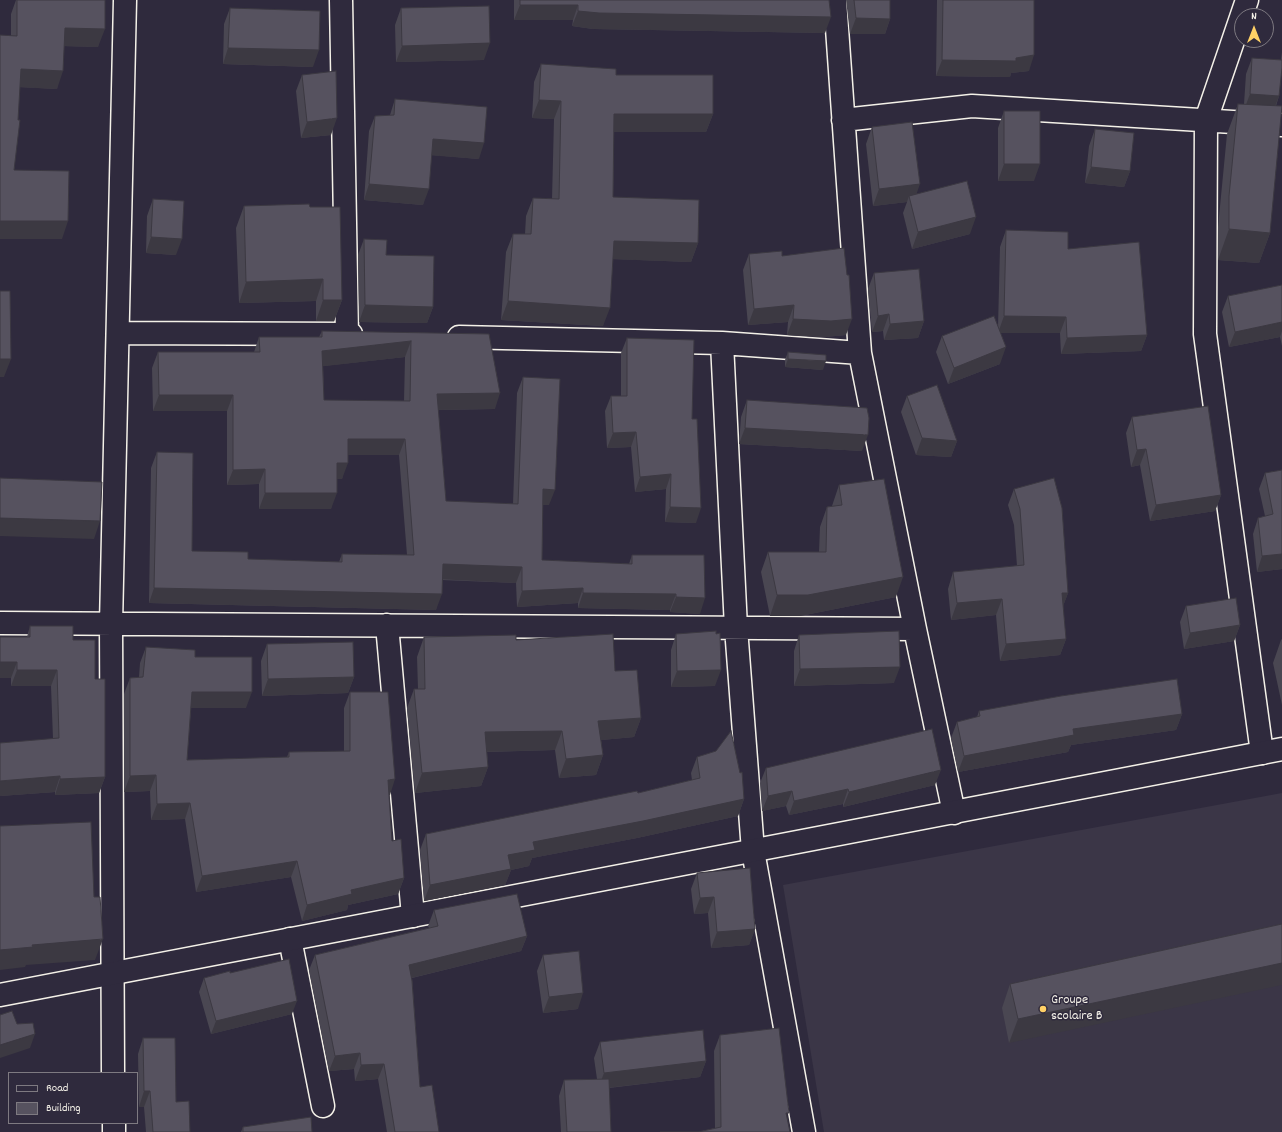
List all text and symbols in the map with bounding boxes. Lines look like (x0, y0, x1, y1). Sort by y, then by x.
north arrow (1234, 8, 1274, 48)
text: N (1251, 9, 1257, 25)
place label: Groupe scolaire B (1051, 993, 1102, 1026)
marker: Groupe scolaire B (1038, 1004, 1048, 1014)
legend (8, 1072, 138, 1124)
text: Road (46, 1080, 68, 1097)
text: Building (46, 1100, 81, 1117)

